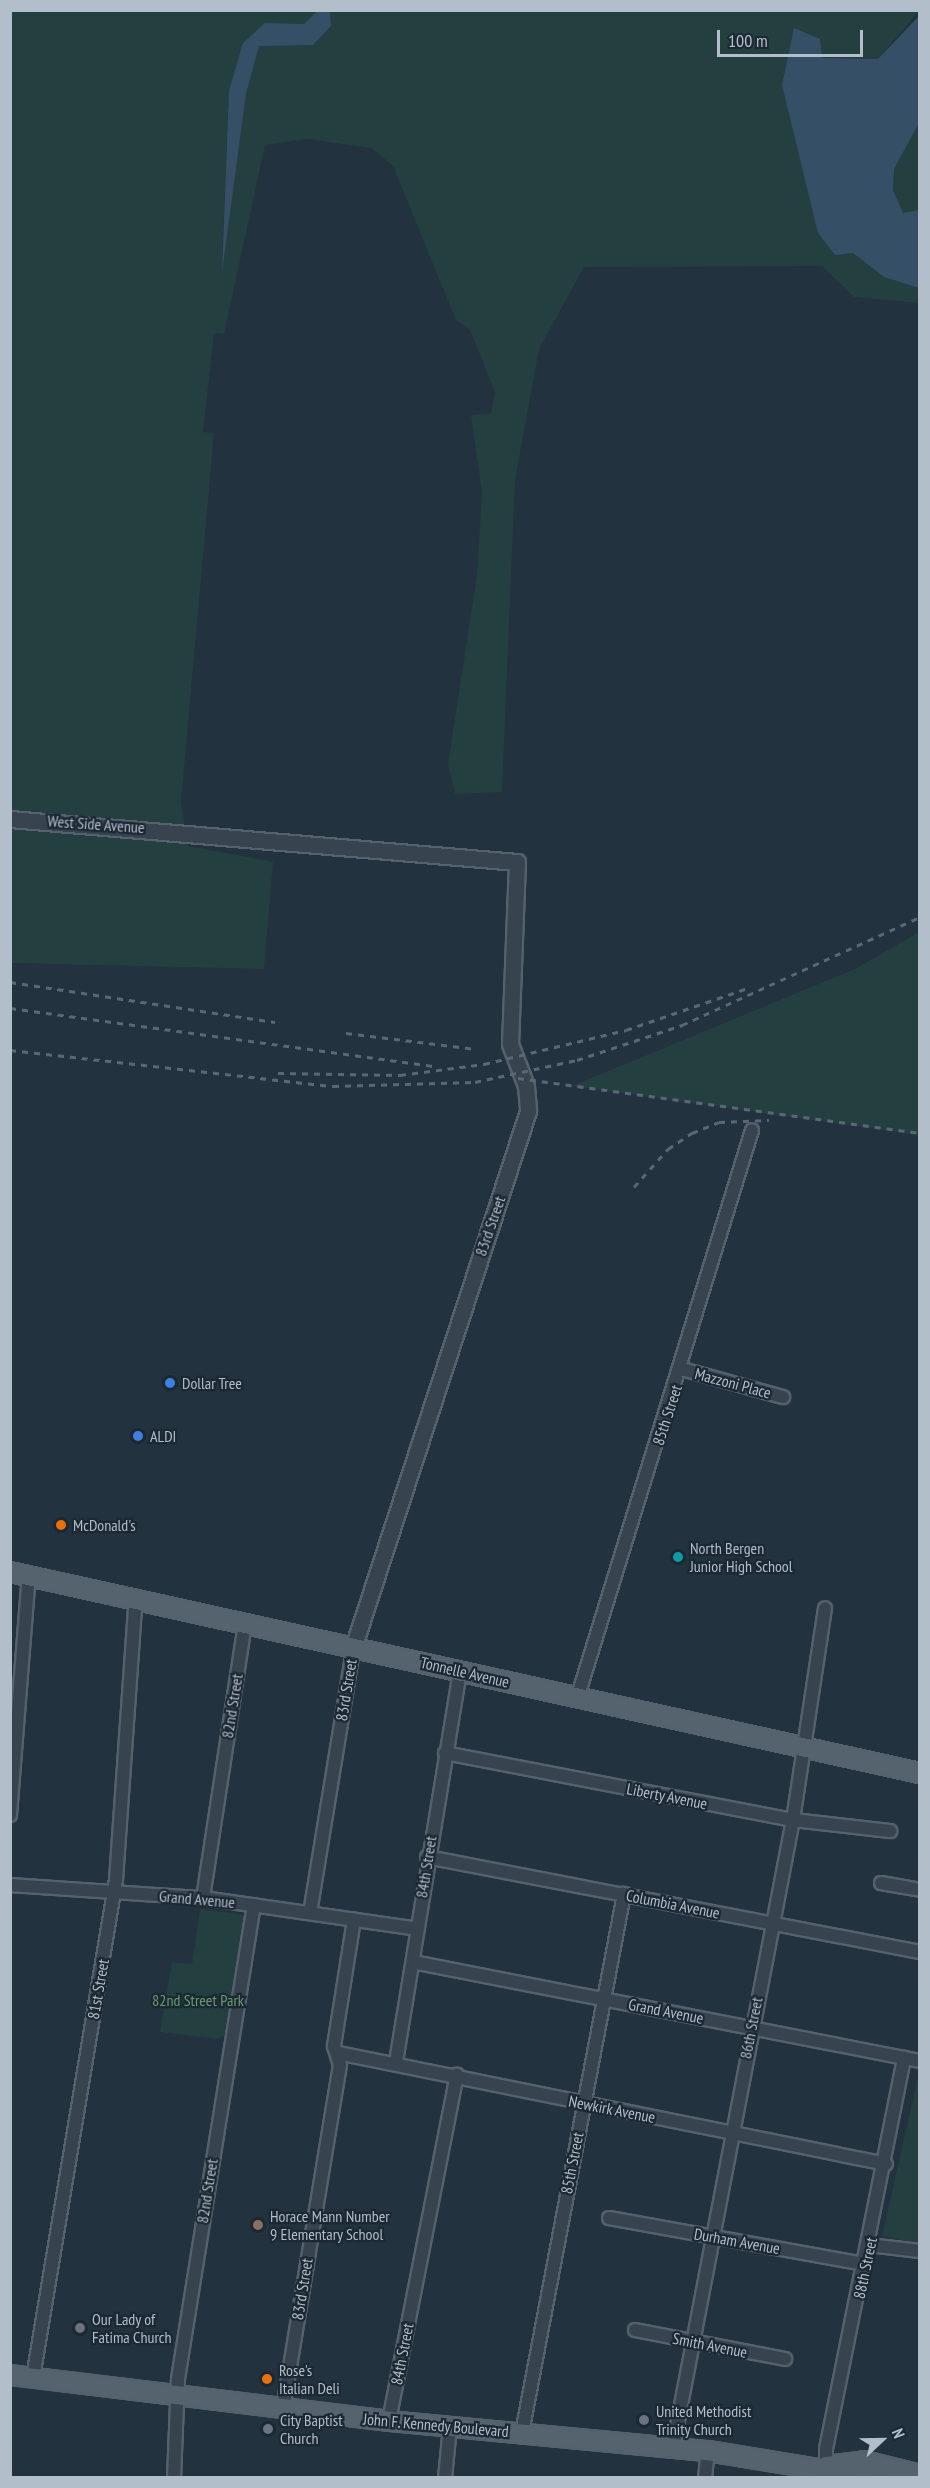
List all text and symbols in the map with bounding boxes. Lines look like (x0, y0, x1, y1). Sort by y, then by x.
scale bar (720, 18, 866, 56)
text: 100 m (728, 29, 768, 52)
street label: West Side Avenue (47, 811, 145, 837)
street label: 83rd Street (471, 1193, 509, 1259)
street label: Mazzoni Place (693, 1364, 773, 1402)
place label: Dollar Tree (182, 1373, 242, 1393)
marker: Dollar Tree (163, 1376, 177, 1390)
street label: 85th Street (648, 1382, 686, 1448)
place label: ALDI (150, 1426, 176, 1446)
marker: ALDI (131, 1429, 145, 1443)
place label: McDonald's (73, 1515, 136, 1535)
marker: McDonald's (54, 1518, 68, 1532)
place label: North Bergen Junior High School (690, 1538, 793, 1576)
marker: North Bergen Junior High School (671, 1550, 685, 1564)
street label: Tonnelle Avenue (419, 1652, 511, 1692)
street label: 83rd Street (332, 1658, 360, 1722)
street label: 82nd Street (217, 1672, 247, 1740)
street label: Liberty Avenue (625, 1779, 709, 1813)
street label: 84th Street (412, 1835, 440, 1899)
street label: Columbia Avenue (624, 1885, 722, 1923)
street label: Grand Avenue (158, 1886, 236, 1912)
street label: 81st Street (83, 1957, 113, 2021)
park label: 82nd Street Park (152, 1990, 244, 2010)
street label: Grand Avenue (627, 1994, 705, 2028)
street label: 86th Street (736, 1996, 766, 2060)
street label: Newkirk Avenue (567, 2091, 657, 2127)
street label: 85th Street (557, 2131, 587, 2195)
street label: 82nd Street (192, 2157, 222, 2225)
place label: Horace Mann Number 9 Elementary School (270, 2206, 390, 2244)
marker: Horace Mann Number 9 Elementary School (251, 2218, 265, 2232)
street label: Durham Avenue (692, 2224, 782, 2258)
street label: 88th Street (849, 2236, 881, 2300)
street label: 83rd Street (288, 2257, 316, 2321)
place label: Our Lady of Fatima Church (92, 2309, 172, 2347)
marker: Our Lady of Fatima Church (73, 2321, 87, 2335)
street label: 84th Street (387, 2322, 417, 2386)
street label: Smith Avenue (671, 2328, 749, 2362)
place label: Rose's Italian Deli (279, 2360, 340, 2398)
marker: Rose's Italian Deli (260, 2372, 274, 2386)
place label: United Methodist Trinity Church (656, 2401, 751, 2439)
street label: John F. Kennedy Boulevard (362, 2409, 510, 2441)
place label: City Baptist Church (280, 2410, 343, 2448)
north arrow (852, 2410, 912, 2470)
marker: United Methodist Trinity Church (637, 2413, 651, 2427)
marker: City Baptist Church (261, 2422, 275, 2436)
text: N (888, 2425, 910, 2441)

